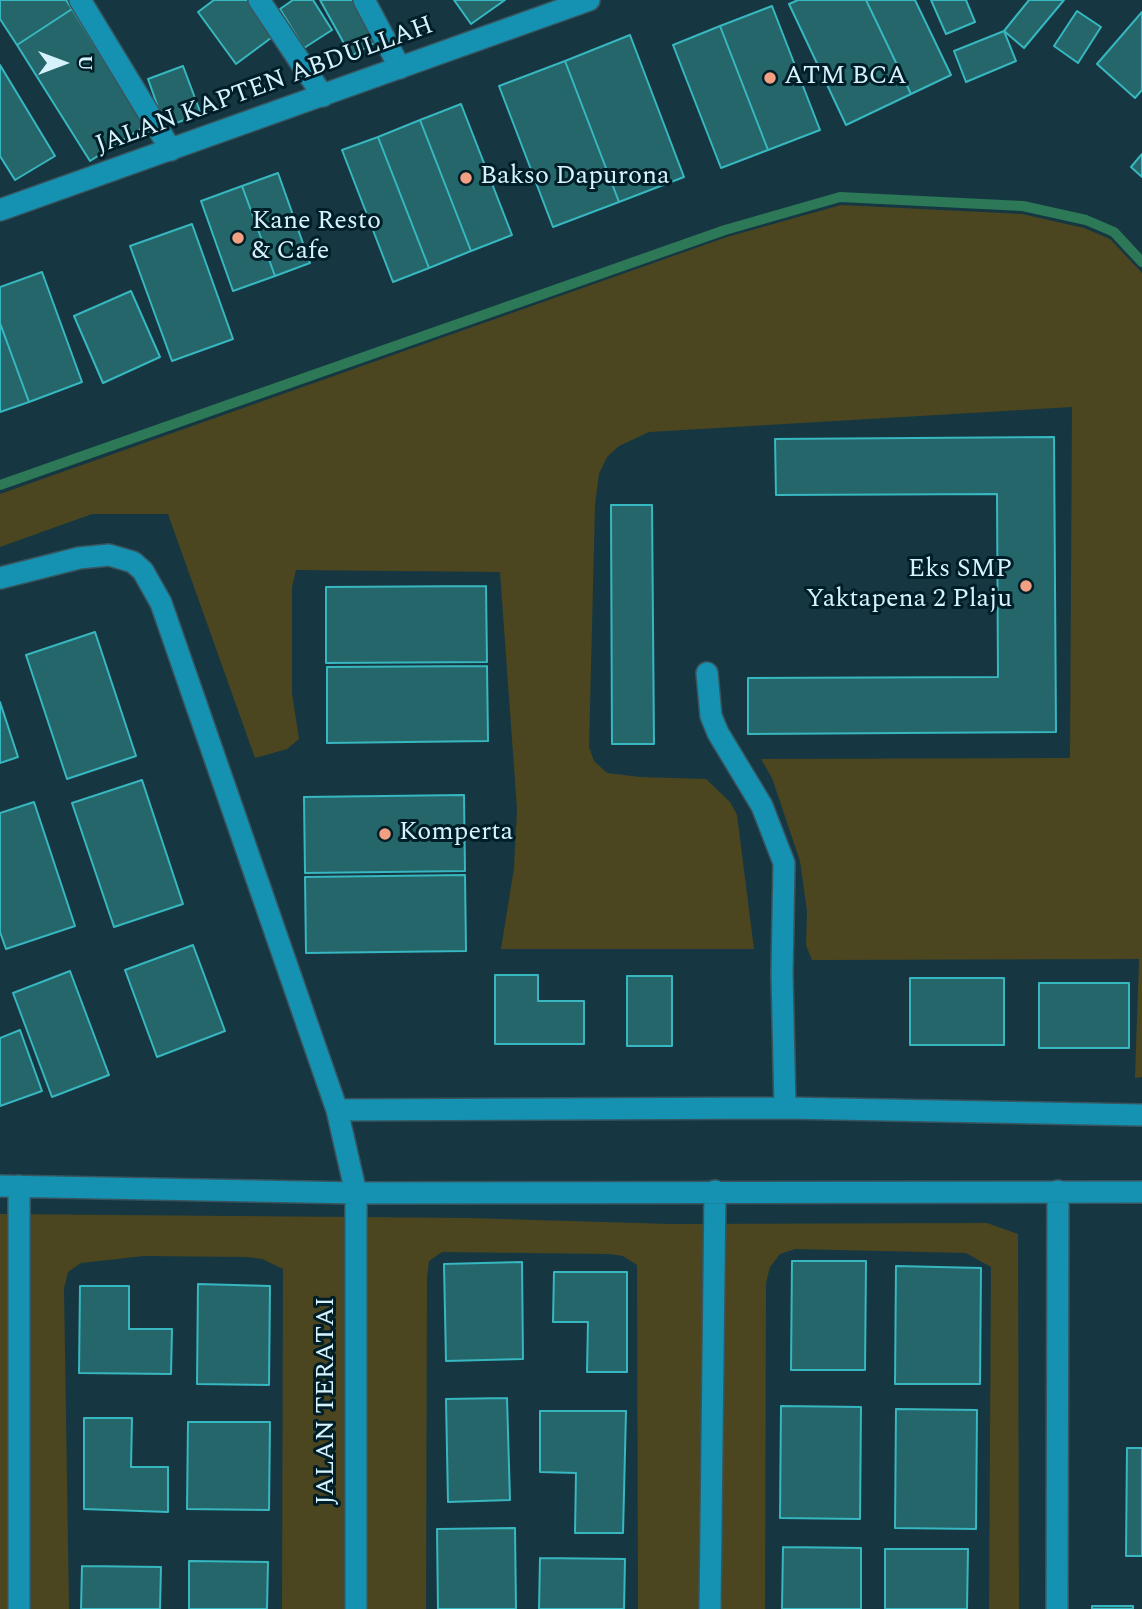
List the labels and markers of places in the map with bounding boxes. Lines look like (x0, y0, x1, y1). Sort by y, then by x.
place label: ATM BCA (784, 62, 907, 94)
marker: ATM BCA (762, 70, 778, 86)
place label: Bakso Dapurona (480, 162, 670, 194)
marker: Bakso Dapurona (458, 170, 474, 186)
place label: Kane Resto & Cafe (252, 207, 381, 268)
marker: Kane Resto & Cafe (230, 230, 246, 246)
place label: Eks SMP Yaktapena 2 Plaju (806, 555, 1012, 616)
marker: Eks SMP Yaktapena 2 Plaju (1018, 578, 1034, 594)
place label: Komperta (399, 818, 513, 850)
marker: Komperta (377, 826, 393, 842)

